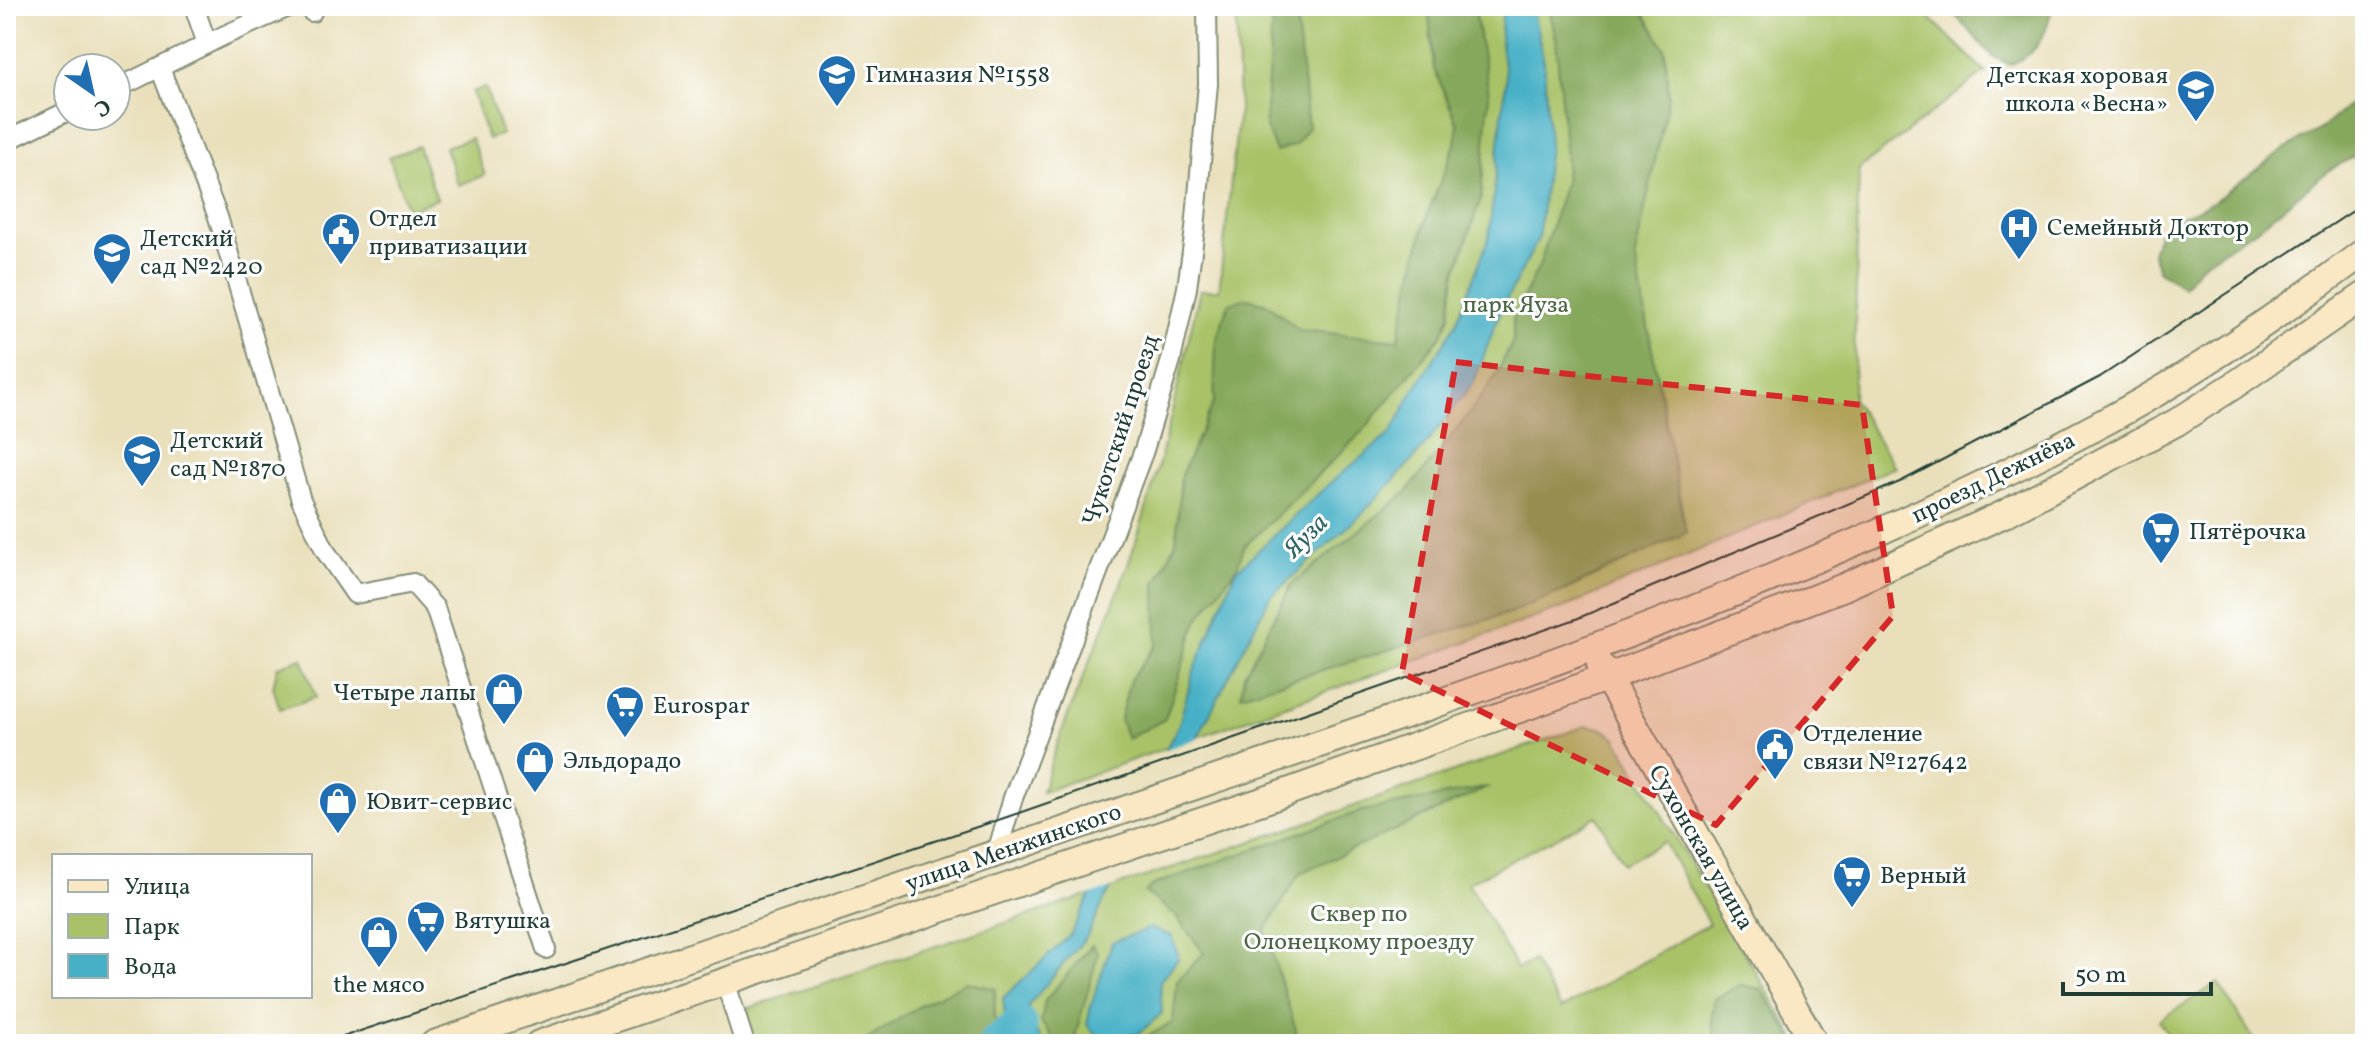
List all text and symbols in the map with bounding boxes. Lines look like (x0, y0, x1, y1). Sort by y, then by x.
north arrow (52, 52, 132, 132)
school or university icon: Гимназия №1558 (816, 53, 858, 108)
place label: Гимназия №1558 (865, 59, 1050, 93)
place label: Детская хоровая школа «Весна» (1987, 60, 2168, 122)
school or university icon: Детская хоровая школа «Весна» (2175, 68, 2217, 123)
text: С (87, 90, 116, 123)
place label: Отдел приватизации (369, 203, 527, 265)
hospital icon: Семейный Доктор (1998, 206, 2040, 261)
public building icon: Отдел приватизации (320, 211, 362, 266)
place label: Семейный Доктор (2047, 212, 2249, 246)
place label: Детский сад №2420 (140, 223, 263, 285)
school or university icon: Детский сад №2420 (91, 231, 133, 286)
park label: парк Яуза (1463, 289, 1569, 323)
street label: Чукотский проезд (1075, 330, 1169, 531)
street label: проезд Дежнёва (1906, 424, 2082, 533)
place label: Детский сад №1870 (170, 425, 286, 487)
school or university icon: Детский сад №1870 (121, 433, 163, 488)
water label: Яуза (1276, 506, 1337, 567)
supermarket icon: Пятёрочка (2140, 510, 2182, 565)
place label: Пятёрочка (2189, 516, 2307, 550)
shop icon: Четыре лапы (483, 671, 525, 726)
place label: Четыре лапы (333, 677, 476, 711)
supermarket icon: Eurospar (604, 684, 646, 739)
place label: Eurospar (653, 690, 750, 724)
place label: Отделение связи №127642 (1803, 718, 1968, 780)
public building icon: Отделение связи №127642 (1754, 726, 1796, 781)
shop icon: Эльдорадо (514, 739, 556, 794)
place label: Эльдорадо (563, 745, 681, 779)
street label: Сухонская улица (1639, 759, 1761, 937)
shop icon: Ювит-сервис (317, 780, 359, 835)
place label: Ювит-сервис (366, 786, 512, 820)
street label: улица Менжинского (901, 796, 1126, 902)
legend (52, 854, 312, 998)
supermarket icon: Верный (1831, 854, 1873, 909)
place label: Верный (1880, 860, 1966, 894)
text: Улица (124, 871, 191, 905)
park label: Сквер по Олонецкому проезду (1244, 898, 1474, 960)
supermarket icon: Вятушка (405, 899, 447, 954)
place label: Вятушка (454, 905, 551, 939)
text: Парк (124, 911, 180, 945)
shop icon: the мясо (358, 914, 400, 969)
scale bar (2063, 946, 2211, 996)
text: Вода (124, 951, 177, 985)
text: 50 m (2075, 959, 2127, 993)
place label: the мясо (333, 969, 425, 1003)

